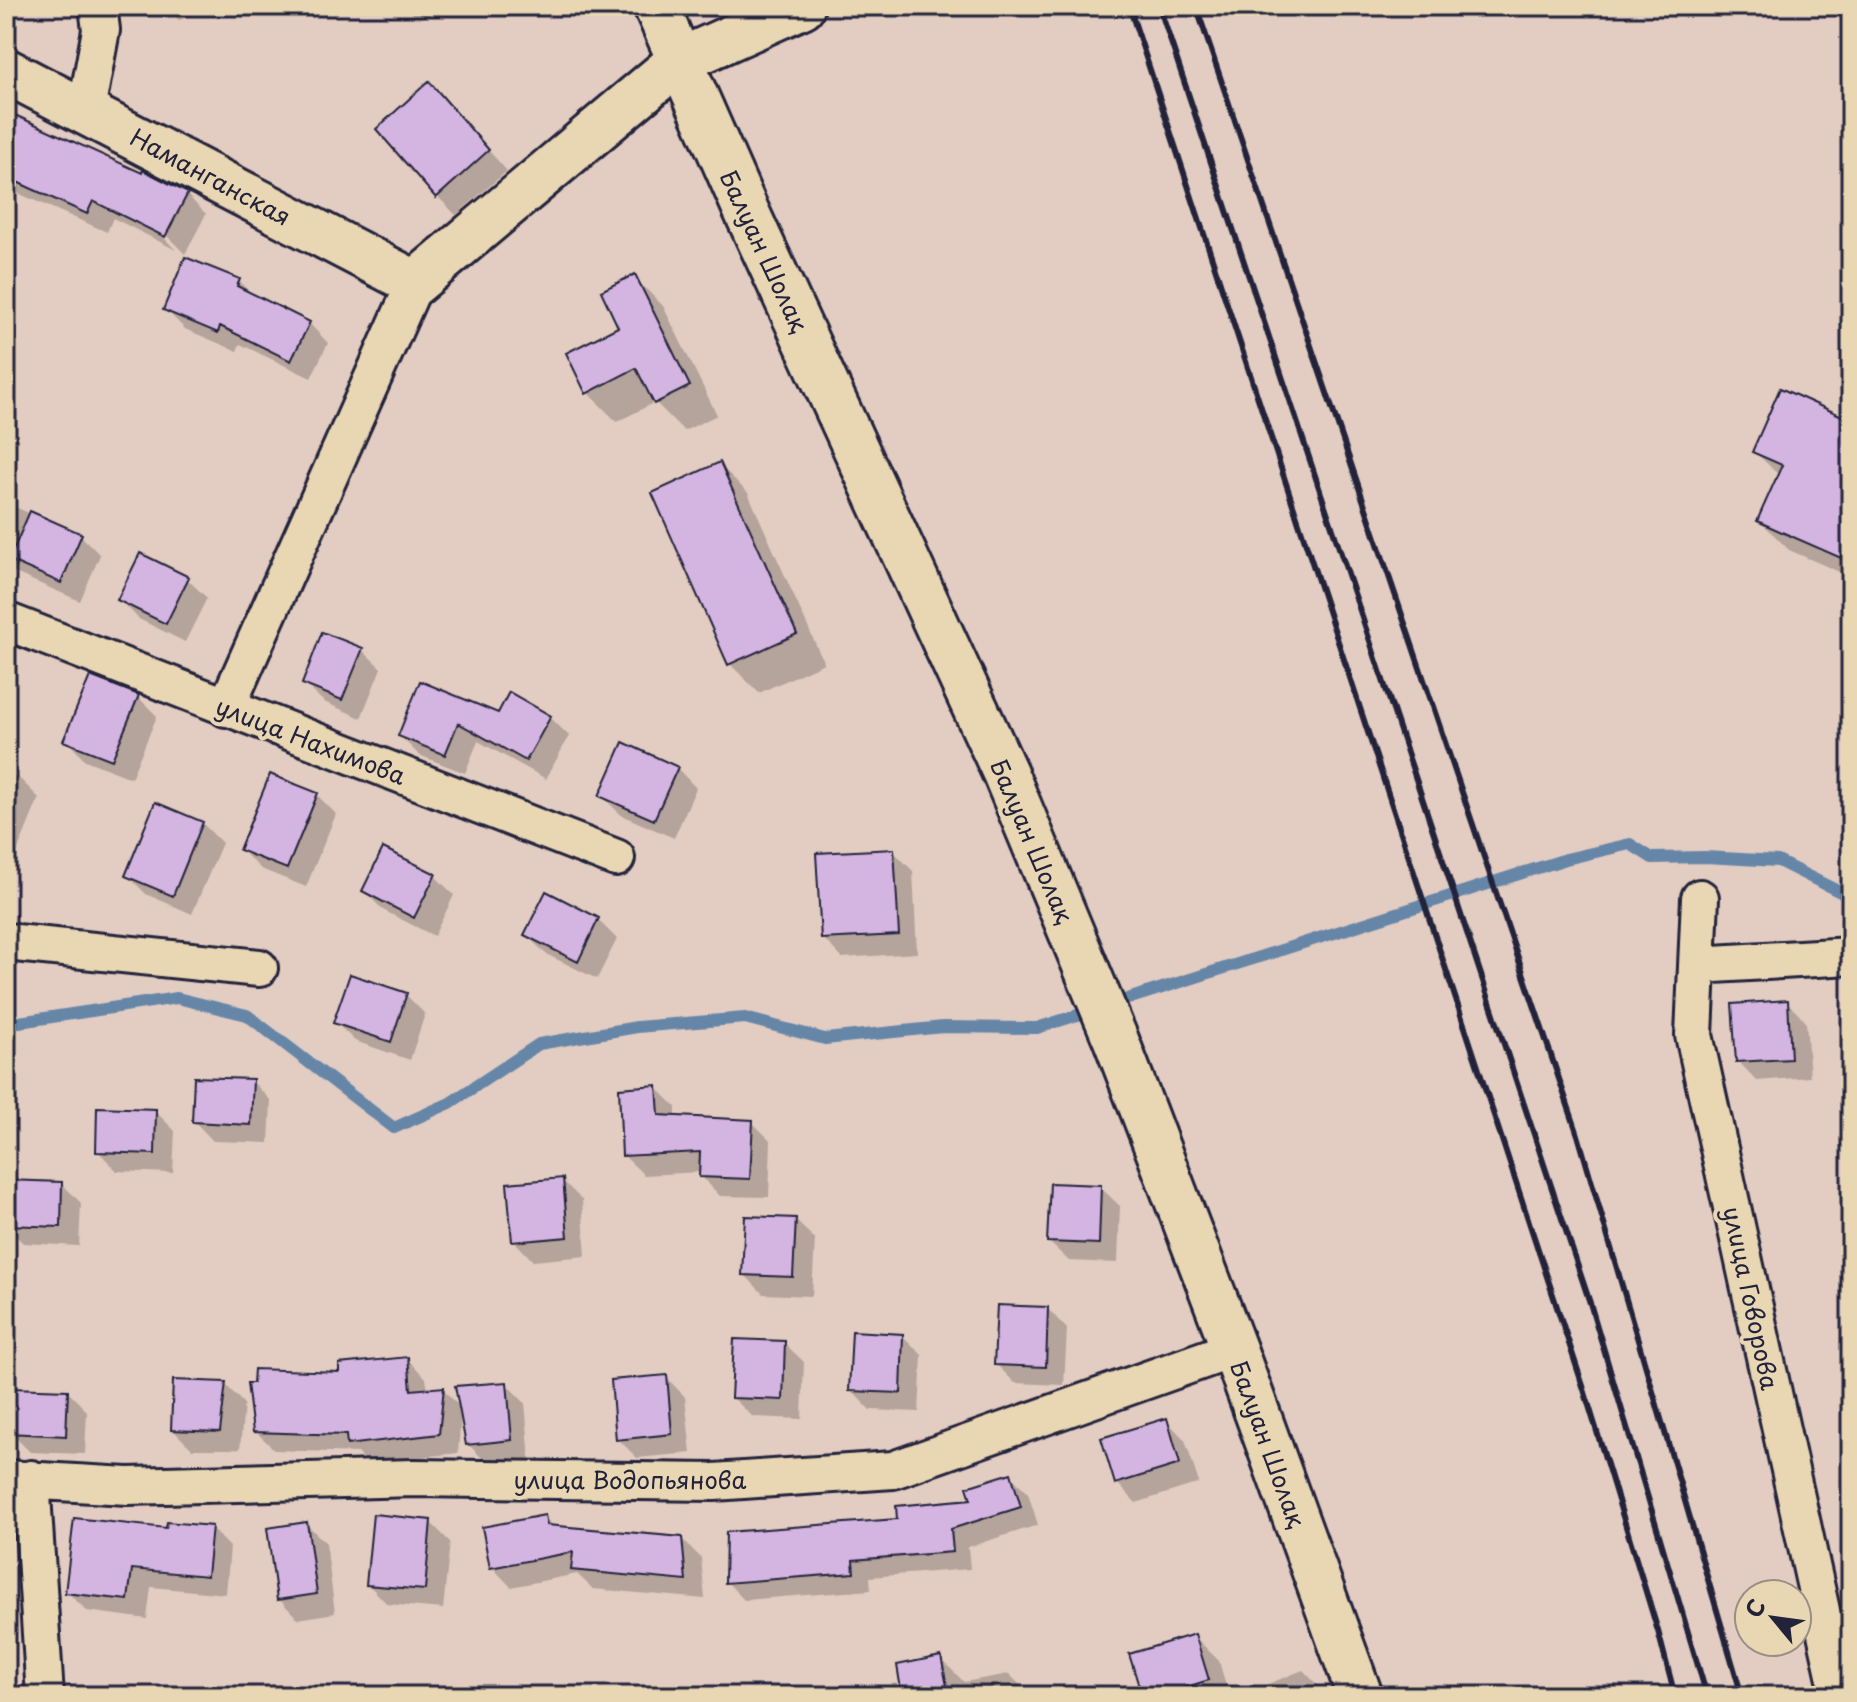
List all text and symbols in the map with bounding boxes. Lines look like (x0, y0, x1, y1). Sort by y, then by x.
street label: Наманганская (124, 118, 298, 234)
street label: Балуан Шолақ (712, 164, 818, 338)
street label: улица Нахимова (211, 687, 411, 793)
street label: Балуан Шолақ (982, 753, 1084, 929)
street label: улица Говорова (1715, 1203, 1789, 1393)
street label: Балуан Шолақ (1222, 1355, 1316, 1533)
street label: улица Водопьянова (513, 1461, 747, 1497)
north arrow (1733, 1578, 1813, 1658)
text: С (1736, 1592, 1773, 1623)

